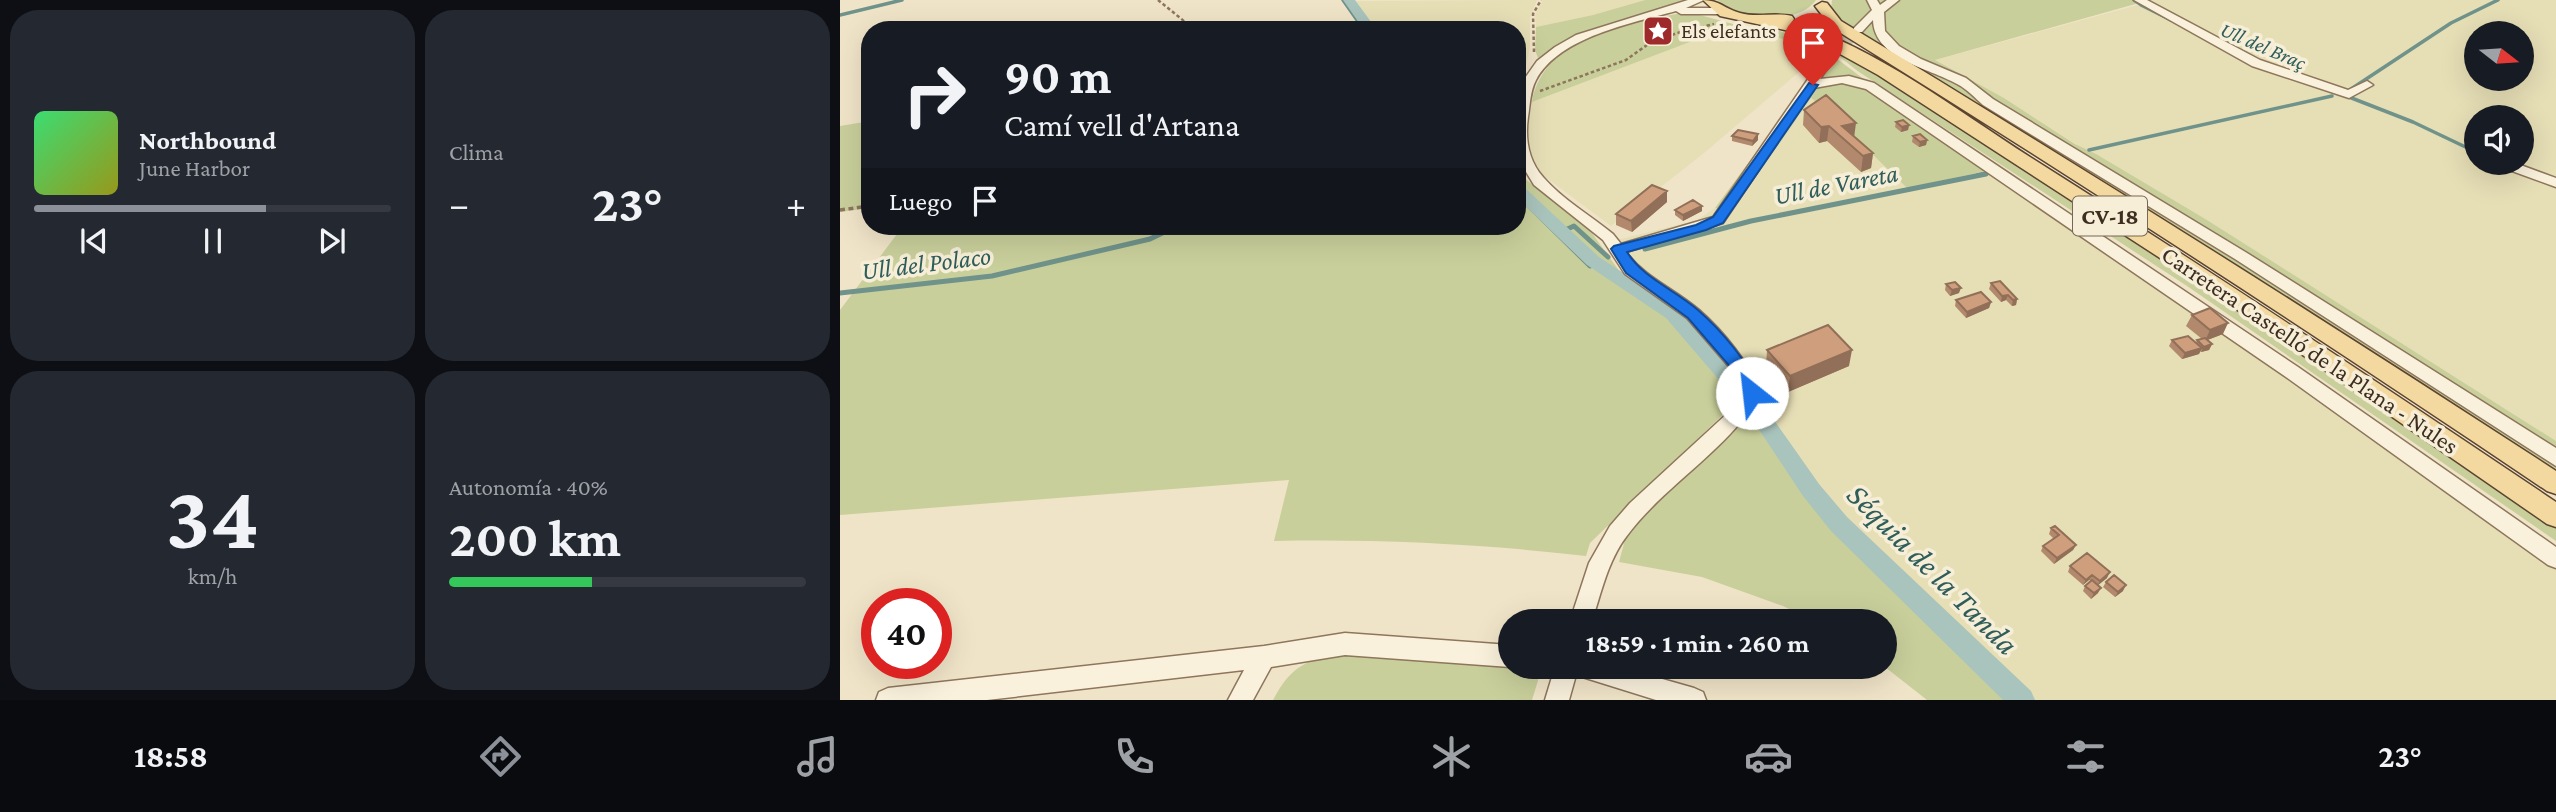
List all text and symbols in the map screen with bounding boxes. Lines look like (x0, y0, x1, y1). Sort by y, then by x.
pin (1783, 13, 1843, 85)
place icon: Els elefants (1641, 14, 1675, 48)
water label: Ull del Braç (2217, 17, 2310, 75)
place label: Els elefants (1681, 19, 1776, 43)
north arrow (2464, 21, 2534, 91)
map controls (2464, 21, 2534, 175)
icon: arrive (1794, 24, 1832, 62)
icon: right (889, 49, 980, 140)
text: 90 m (1004, 49, 1111, 104)
button: sound (2464, 105, 2534, 175)
text: Camí vell d'Artana (1004, 107, 1240, 143)
text: Northbound (139, 126, 276, 155)
text: Clima (449, 139, 504, 165)
text: June Harbor (139, 155, 250, 181)
water label: Ull de Vareta (1772, 158, 1901, 211)
text: 23° (592, 174, 663, 232)
icon: arrive (966, 182, 1004, 220)
text: − (449, 183, 469, 225)
text: + (786, 183, 806, 225)
text: Luego (889, 187, 952, 216)
road number: CV-18 (2073, 196, 2147, 236)
icon: previous (75, 222, 113, 260)
icon: pause (194, 222, 232, 260)
icon: next (313, 222, 351, 260)
street label: Carretera Castelló de la Plana - Nules (2157, 240, 2464, 459)
water label: Ull del Polaco (860, 241, 992, 286)
position arrow (1715, 356, 1789, 430)
text: 34 (166, 466, 259, 568)
text: Autonomía · 40% (449, 474, 608, 500)
water label: Séquia de la Tanda (1840, 476, 2026, 662)
text: 200 km (449, 509, 621, 567)
text: km/h (188, 563, 237, 589)
speed limit sign: 40 (861, 588, 952, 679)
text: 18:59 · 1 min · 260 m (1586, 629, 1809, 658)
icon: directions (476, 732, 525, 781)
icon: music (793, 732, 842, 781)
icon: phone (1110, 732, 1159, 781)
icon: climate (1427, 732, 1476, 781)
icon: car (1744, 732, 1793, 781)
icon: filters (2061, 732, 2110, 781)
text: 18:58 (134, 738, 208, 774)
text: 23° (2378, 738, 2422, 774)

